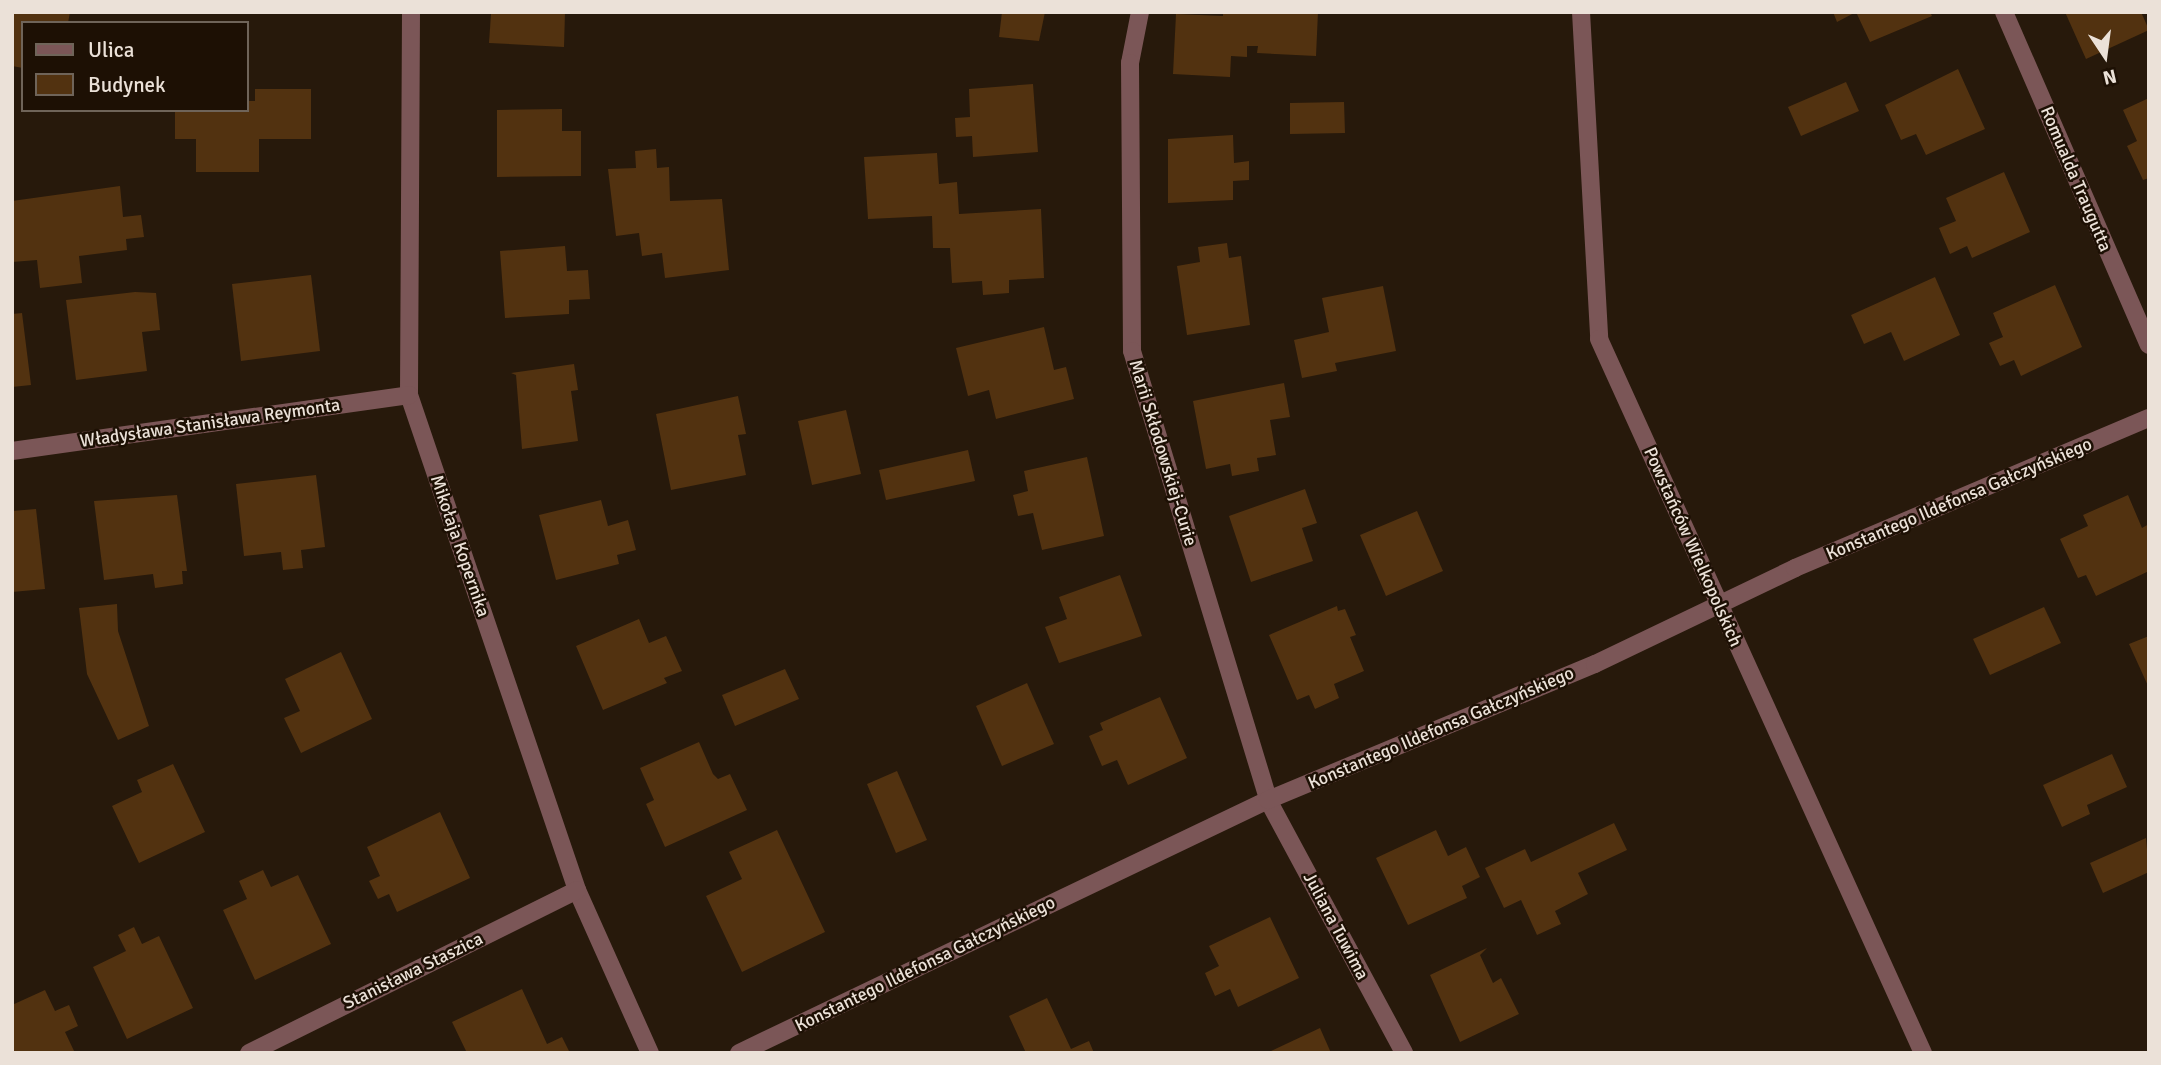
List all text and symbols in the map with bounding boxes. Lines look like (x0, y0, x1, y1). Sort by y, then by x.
legend (21, 21, 248, 112)
north arrow (2070, 21, 2140, 91)
text: Ulica (88, 37, 134, 63)
text: N (2101, 63, 2119, 90)
text: Budynek (88, 72, 166, 98)
street label: Romualda Traugutta (2036, 103, 2116, 255)
street label: Marii Skłodowskiej-Curie (1124, 357, 1202, 549)
street label: Władysława Stanisława Reymonta (78, 394, 342, 452)
street label: Konstantego Ildefonsa Gałczyńskiego (1823, 433, 2095, 565)
street label: Powstańców Wielkopolskich (1639, 444, 1747, 650)
street label: Mikołaja Kopernika (426, 472, 494, 620)
street label: Konstantego Ildefonsa Gałczyńskiego (1305, 662, 1577, 794)
street label: Juliana Tuwima (1299, 868, 1373, 984)
street label: Konstantego Ildefonsa Gałczyńskiego (791, 891, 1059, 1037)
street label: Stanisława Staszica (340, 928, 486, 1014)

